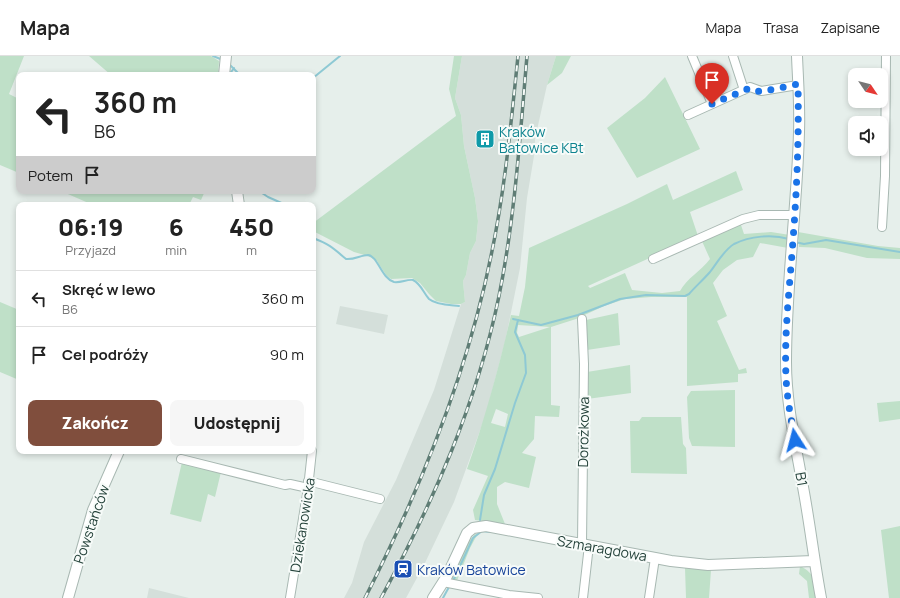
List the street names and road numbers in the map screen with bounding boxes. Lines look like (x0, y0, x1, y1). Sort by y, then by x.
street label: Dorożkowa (573, 396, 593, 468)
street label: B1 (791, 470, 813, 488)
street label: Dziekanowicka (285, 476, 319, 574)
street label: Powstańców (69, 482, 113, 566)
street label: Szmaragdowa (556, 531, 648, 565)

